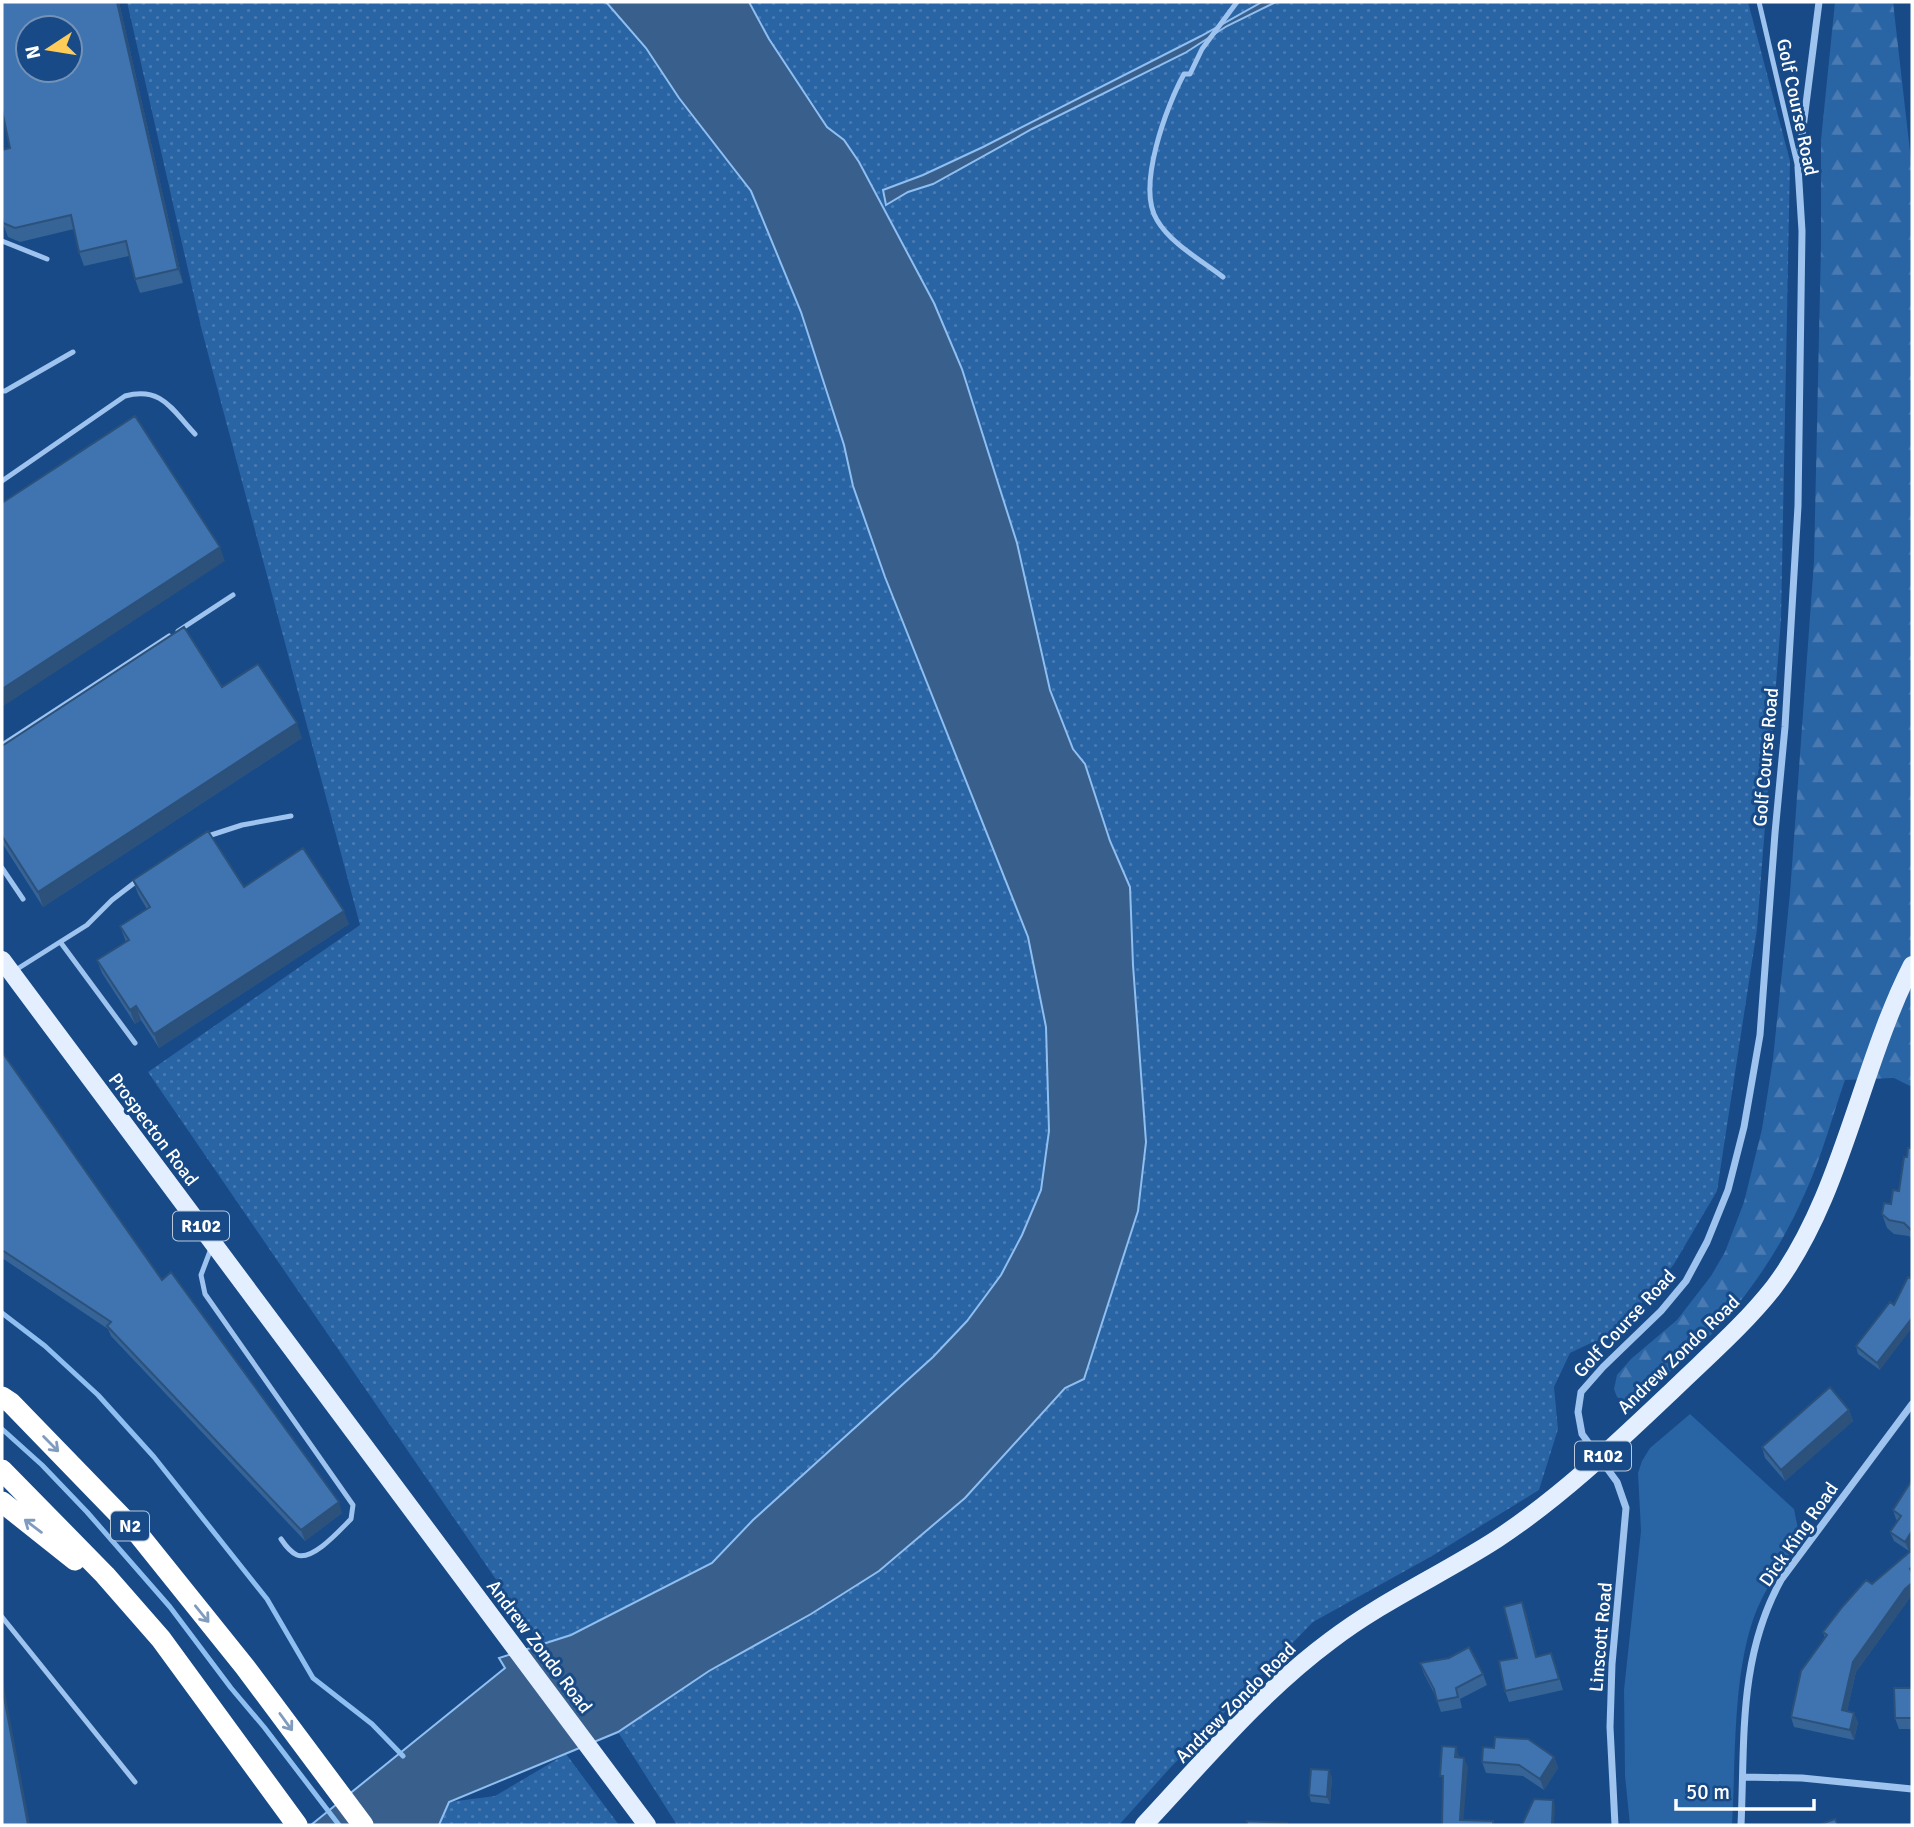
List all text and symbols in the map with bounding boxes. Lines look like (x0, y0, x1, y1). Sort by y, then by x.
north arrow (14, 14, 84, 84)
street label: Golf Course Road (1771, 37, 1823, 178)
text: N (20, 43, 46, 61)
street label: Golf Course Road (1748, 687, 1784, 828)
street label: Prospecton Road (103, 1068, 204, 1191)
road number: R102 (173, 1212, 229, 1240)
street label: Golf Course Road (1568, 1265, 1681, 1383)
street label: Andrew Zondo Road (1612, 1290, 1745, 1419)
one-way arrow (42, 1435, 59, 1452)
road number: R102 (1575, 1442, 1631, 1470)
street label: Dick King Road (1754, 1478, 1844, 1591)
road number: N2 (111, 1512, 149, 1540)
one-way arrow (24, 1518, 43, 1533)
street label: Andrew Zondo Road (481, 1575, 597, 1718)
street label: Linscott Road (1584, 1581, 1618, 1693)
one-way arrow (194, 1604, 210, 1622)
street label: Andrew Zondo Road (1170, 1637, 1301, 1768)
one-way arrow (278, 1712, 293, 1731)
scale bar (1676, 1768, 1814, 1812)
text: 50 m (1686, 1779, 1730, 1805)

